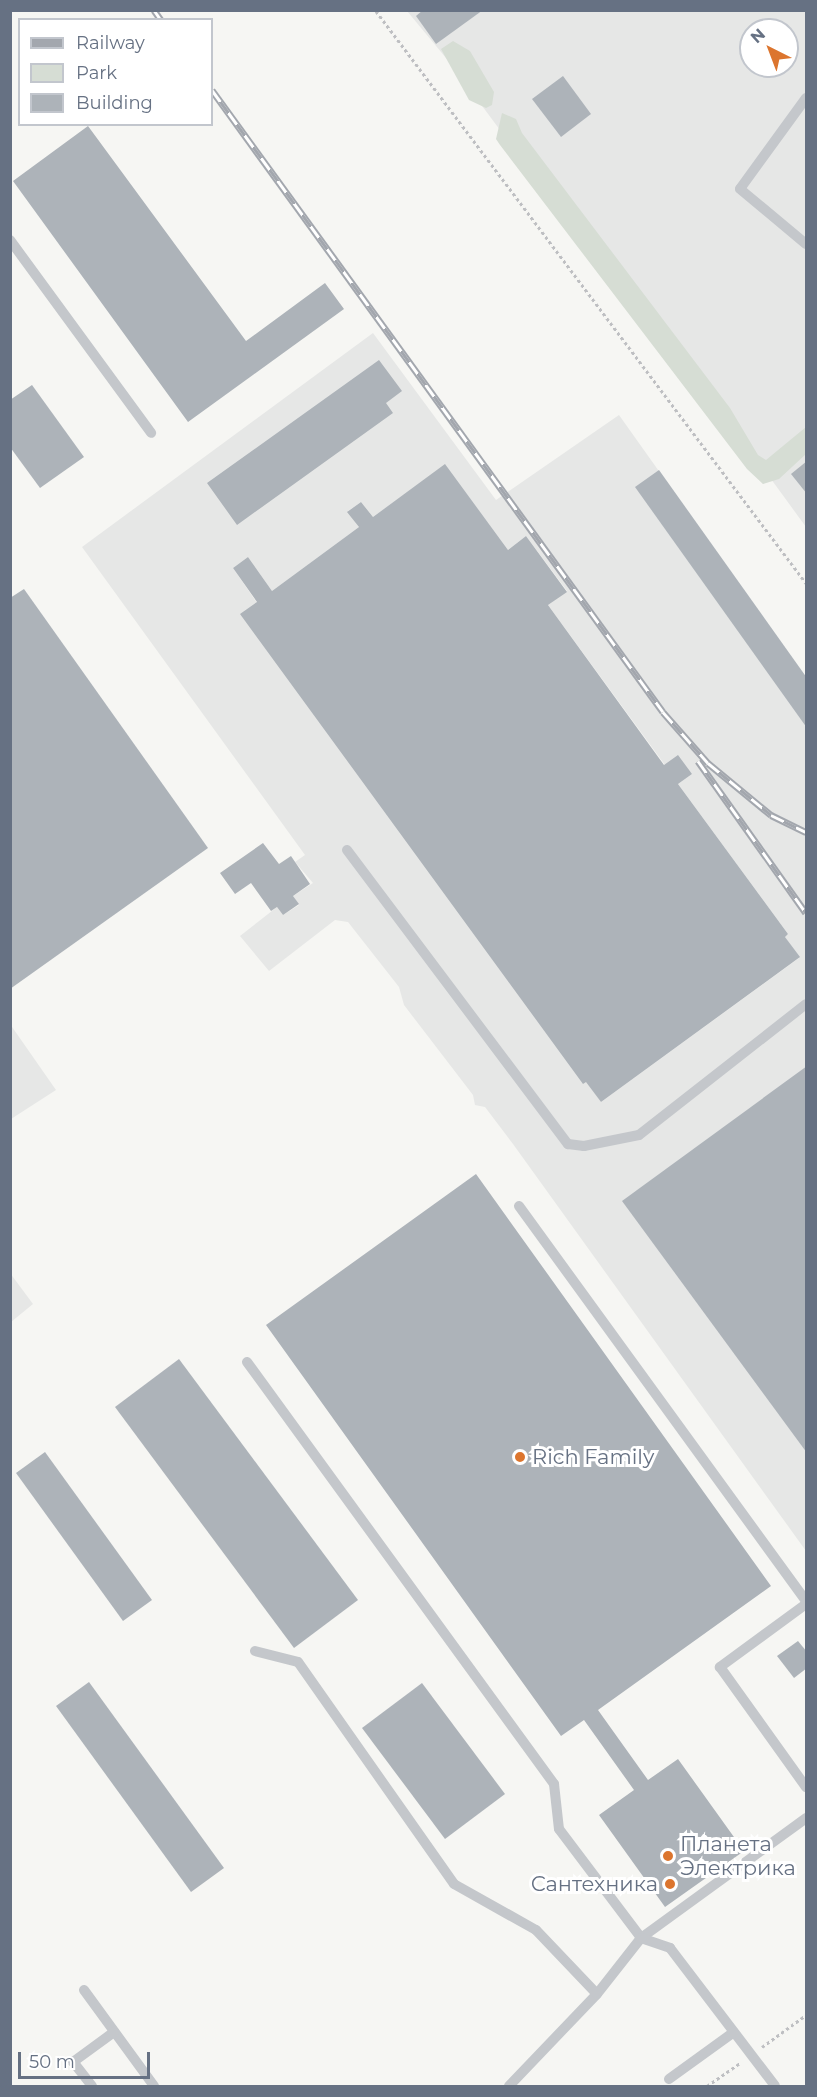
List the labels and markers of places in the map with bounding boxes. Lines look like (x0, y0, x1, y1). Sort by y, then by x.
place label: Rich Family (532, 1444, 654, 1470)
marker: Rich Family (513, 1450, 527, 1464)
place label: Планета Электрика (680, 1831, 796, 1881)
marker: Планета Электрика (661, 1849, 675, 1863)
place label: Сантехника (531, 1871, 658, 1897)
marker: Сантехника (663, 1877, 677, 1891)

